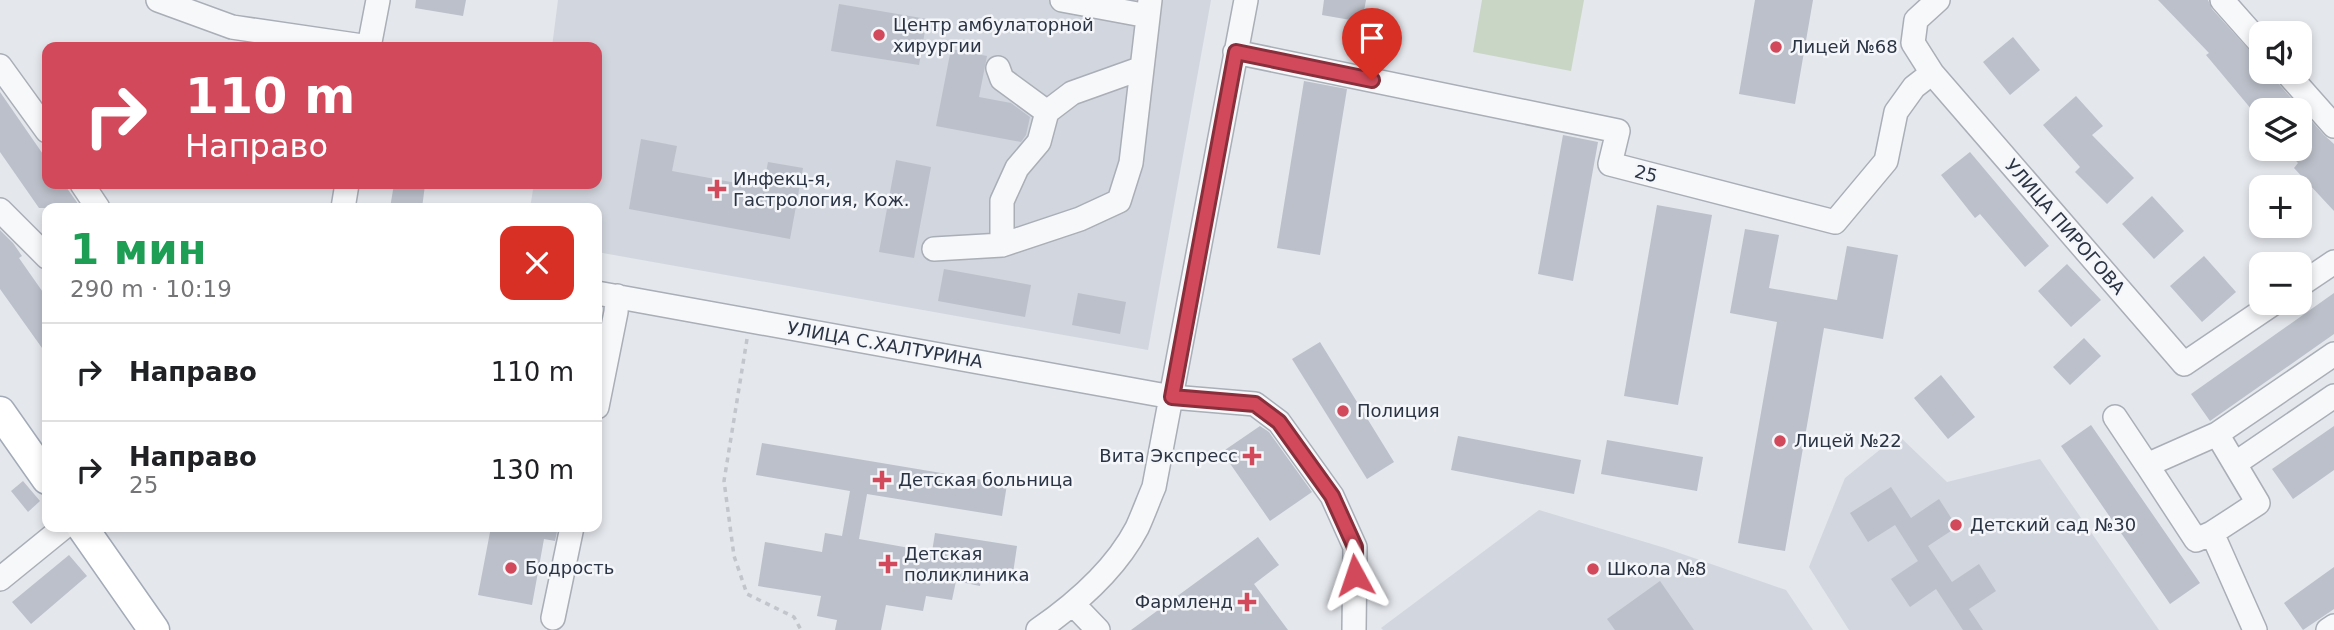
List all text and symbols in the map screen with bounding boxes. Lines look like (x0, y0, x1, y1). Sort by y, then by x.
pin (1342, 8, 1402, 80)
place label: Центр амбулаторной хирургии (893, 14, 1094, 56)
icon: arrive (1353, 19, 1391, 57)
map controls (2249, 21, 2312, 315)
button: sound (2249, 21, 2312, 84)
marker: Центр амбулаторной хирургии (871, 27, 887, 43)
place label: Лицей №68 (1790, 36, 1898, 57)
marker: Лицей №68 (1768, 39, 1784, 55)
text: 110 m (185, 68, 355, 125)
icon: right (70, 70, 161, 161)
button: layers (2249, 98, 2312, 161)
text: Направо (185, 127, 328, 165)
street label: УЛИЦА ПИРОГОВА (2001, 155, 2130, 299)
street label: 25 (1632, 161, 1660, 186)
place label: Инфекц-я, Гастрология, Кож. (733, 168, 910, 210)
button: + (2249, 175, 2312, 238)
marker: Инфекц-я, Гастрология, Кож. (707, 179, 727, 199)
text: 1 мин (70, 225, 207, 274)
button: close (500, 226, 574, 300)
button: − (2249, 252, 2312, 315)
text: 290 m · 10:19 (70, 276, 232, 302)
street label: УЛИЦА С.ХАЛТУРИНА (785, 317, 985, 372)
icon: right (70, 353, 108, 391)
text: Направо (129, 357, 257, 387)
text: 110 m (491, 357, 574, 387)
place label: Полиция (1357, 400, 1440, 421)
marker: Полиция (1335, 403, 1351, 419)
place label: Лицей №22 (1794, 430, 1902, 451)
marker: Лицей №22 (1772, 433, 1788, 449)
text: Направо (129, 442, 257, 472)
place label: Вита Экспресс (1099, 445, 1238, 466)
marker: Вита Экспресс (1244, 448, 1260, 464)
icon: right (70, 451, 108, 489)
text: 130 m (491, 455, 574, 485)
place label: Детская больница (898, 469, 1073, 490)
marker: Детская больница (872, 470, 892, 490)
text: 25 (129, 472, 158, 498)
place label: Детский сад №30 (1970, 514, 2136, 535)
marker: Детский сад №30 (1948, 517, 1964, 533)
position arrow (1318, 538, 1392, 612)
place label: Детская поликлиника (904, 543, 1029, 585)
marker: Детская поликлиника (878, 554, 898, 574)
place label: Бодрость (525, 557, 614, 578)
place label: Школа №8 (1607, 558, 1707, 579)
marker: Бодрость (503, 560, 519, 576)
marker: Школа №8 (1585, 561, 1601, 577)
place label: Фармленд (1135, 591, 1233, 612)
marker: Фармленд (1239, 594, 1255, 610)

